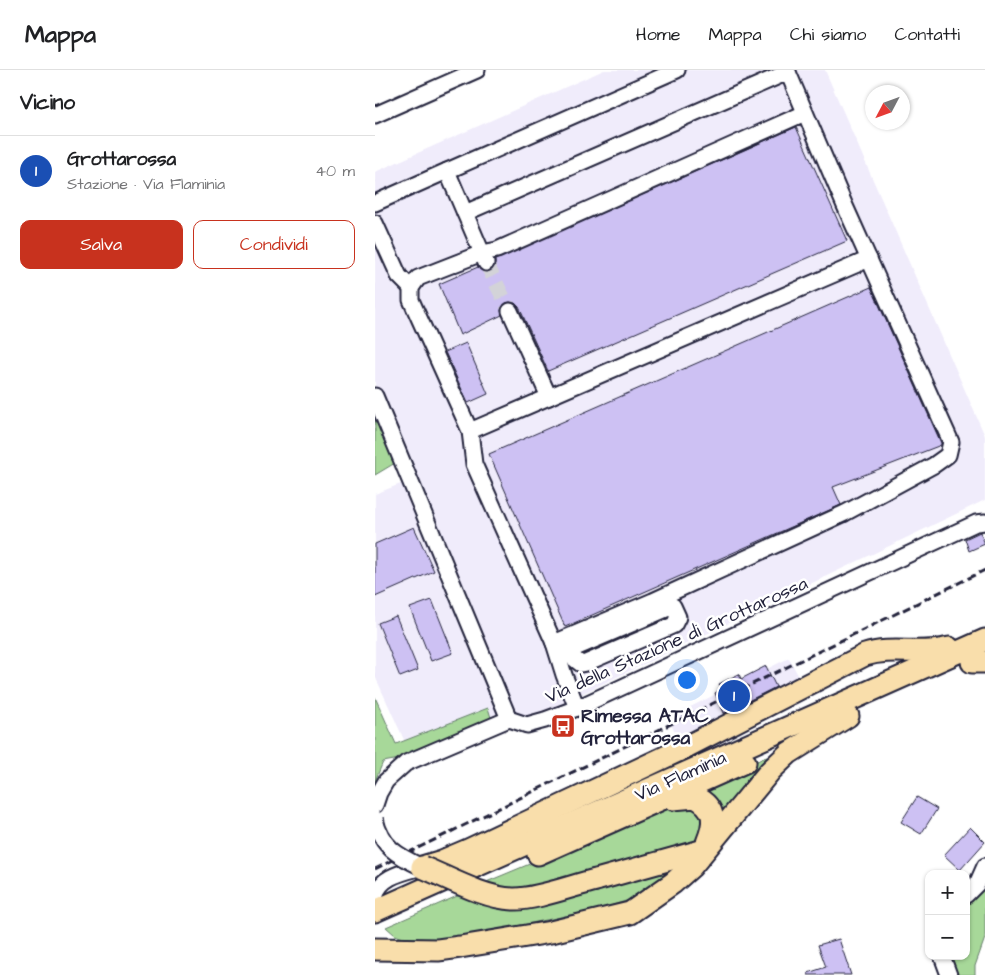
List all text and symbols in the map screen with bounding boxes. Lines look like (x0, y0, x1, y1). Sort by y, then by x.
text: Mappa (25, 18, 96, 52)
text: Home (636, 22, 681, 47)
text: Mappa (709, 22, 762, 47)
text: Chi siamo (790, 22, 866, 47)
text: Contatti (894, 22, 960, 47)
north arrow (865, 85, 910, 130)
text: Vicino (20, 88, 75, 117)
text: Grottarossa (67, 146, 176, 173)
text: 1 (35, 160, 37, 182)
text: 40 m (315, 160, 355, 182)
text: Stazione · Via Flaminia (67, 173, 225, 195)
button: Salva (20, 220, 183, 269)
button: Condividi (193, 220, 355, 269)
street label: Via della Stazione di Grottarossa (541, 570, 812, 711)
your location (674, 667, 700, 693)
pin: 1 (718, 677, 750, 715)
place label: Rimessa ATAC Grottarossa (581, 703, 709, 752)
bus stop icon: Rimessa ATAC Grottarossa (550, 713, 576, 739)
street label: Via Flaminia (631, 744, 731, 809)
map controls (925, 870, 970, 960)
button: + (925, 870, 970, 915)
button: − (925, 915, 970, 960)

